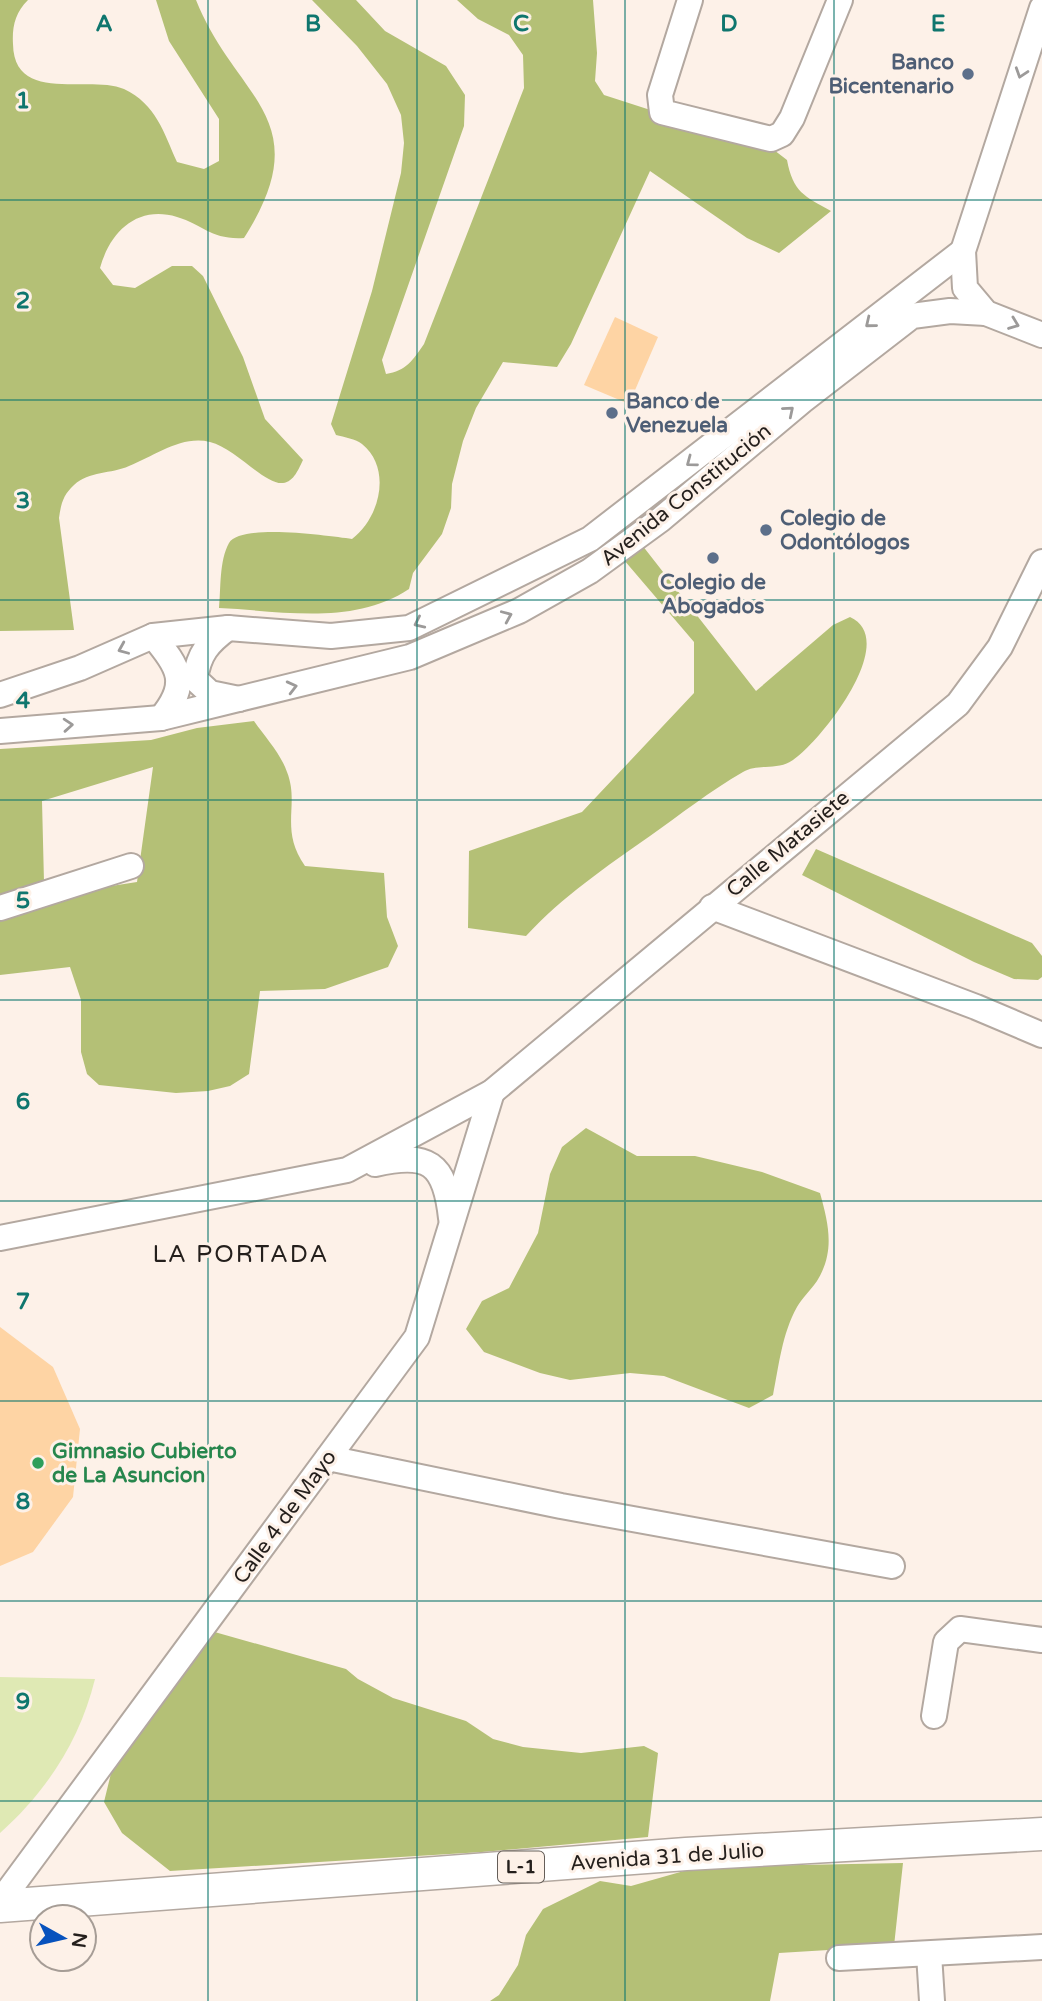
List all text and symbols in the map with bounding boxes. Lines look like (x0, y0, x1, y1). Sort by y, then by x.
text: A (95, 10, 113, 38)
text: B (305, 10, 321, 38)
text: C (513, 10, 529, 38)
text: D (720, 10, 738, 38)
text: E (931, 10, 945, 38)
place label: Banco Bicentenario (828, 50, 954, 99)
marker: Banco Bicentenario (960, 66, 976, 82)
one-way arrow (1015, 67, 1029, 79)
text: 1 (16, 87, 30, 115)
text: 2 (16, 287, 30, 315)
one-way arrow (865, 314, 878, 327)
one-way arrow (1007, 315, 1019, 329)
place label: Banco de Venezuela (626, 389, 728, 438)
marker: Banco de Venezuela (604, 405, 620, 421)
one-way arrow (782, 407, 794, 420)
street label: Avenida Constitución (596, 419, 776, 571)
one-way arrow (686, 454, 698, 467)
text: 3 (16, 487, 30, 515)
place label: Colegio de Odontólogos (780, 506, 910, 555)
marker: Colegio de Odontólogos (758, 522, 774, 538)
marker: Colegio de Abogados (705, 550, 721, 566)
place label: Colegio de Abogados (660, 570, 766, 619)
one-way arrow (500, 610, 512, 624)
one-way arrow (414, 615, 426, 629)
one-way arrow (118, 641, 130, 655)
one-way arrow (285, 681, 297, 695)
text: 4 (16, 687, 31, 715)
one-way arrow (63, 718, 74, 733)
street label: Calle Matasiete (721, 785, 855, 903)
text: 5 (16, 887, 30, 915)
text: 6 (16, 1088, 30, 1116)
district label: LA PORTADA (153, 1240, 329, 1269)
text: 7 (16, 1288, 30, 1316)
place label: Gimnasio Cubierto de La Asuncion (52, 1439, 237, 1488)
street label: Calle 4 de Mayo (228, 1445, 342, 1589)
marker: Gimnasio Cubierto de La Asuncion (30, 1455, 46, 1471)
text: 8 (16, 1488, 30, 1516)
text: 9 (16, 1688, 30, 1716)
street label: Avenida 31 de Julio (569, 1838, 765, 1876)
road number: L-1 (498, 1852, 544, 1882)
north arrow (28, 1903, 98, 1973)
text: N (67, 1931, 91, 1949)

